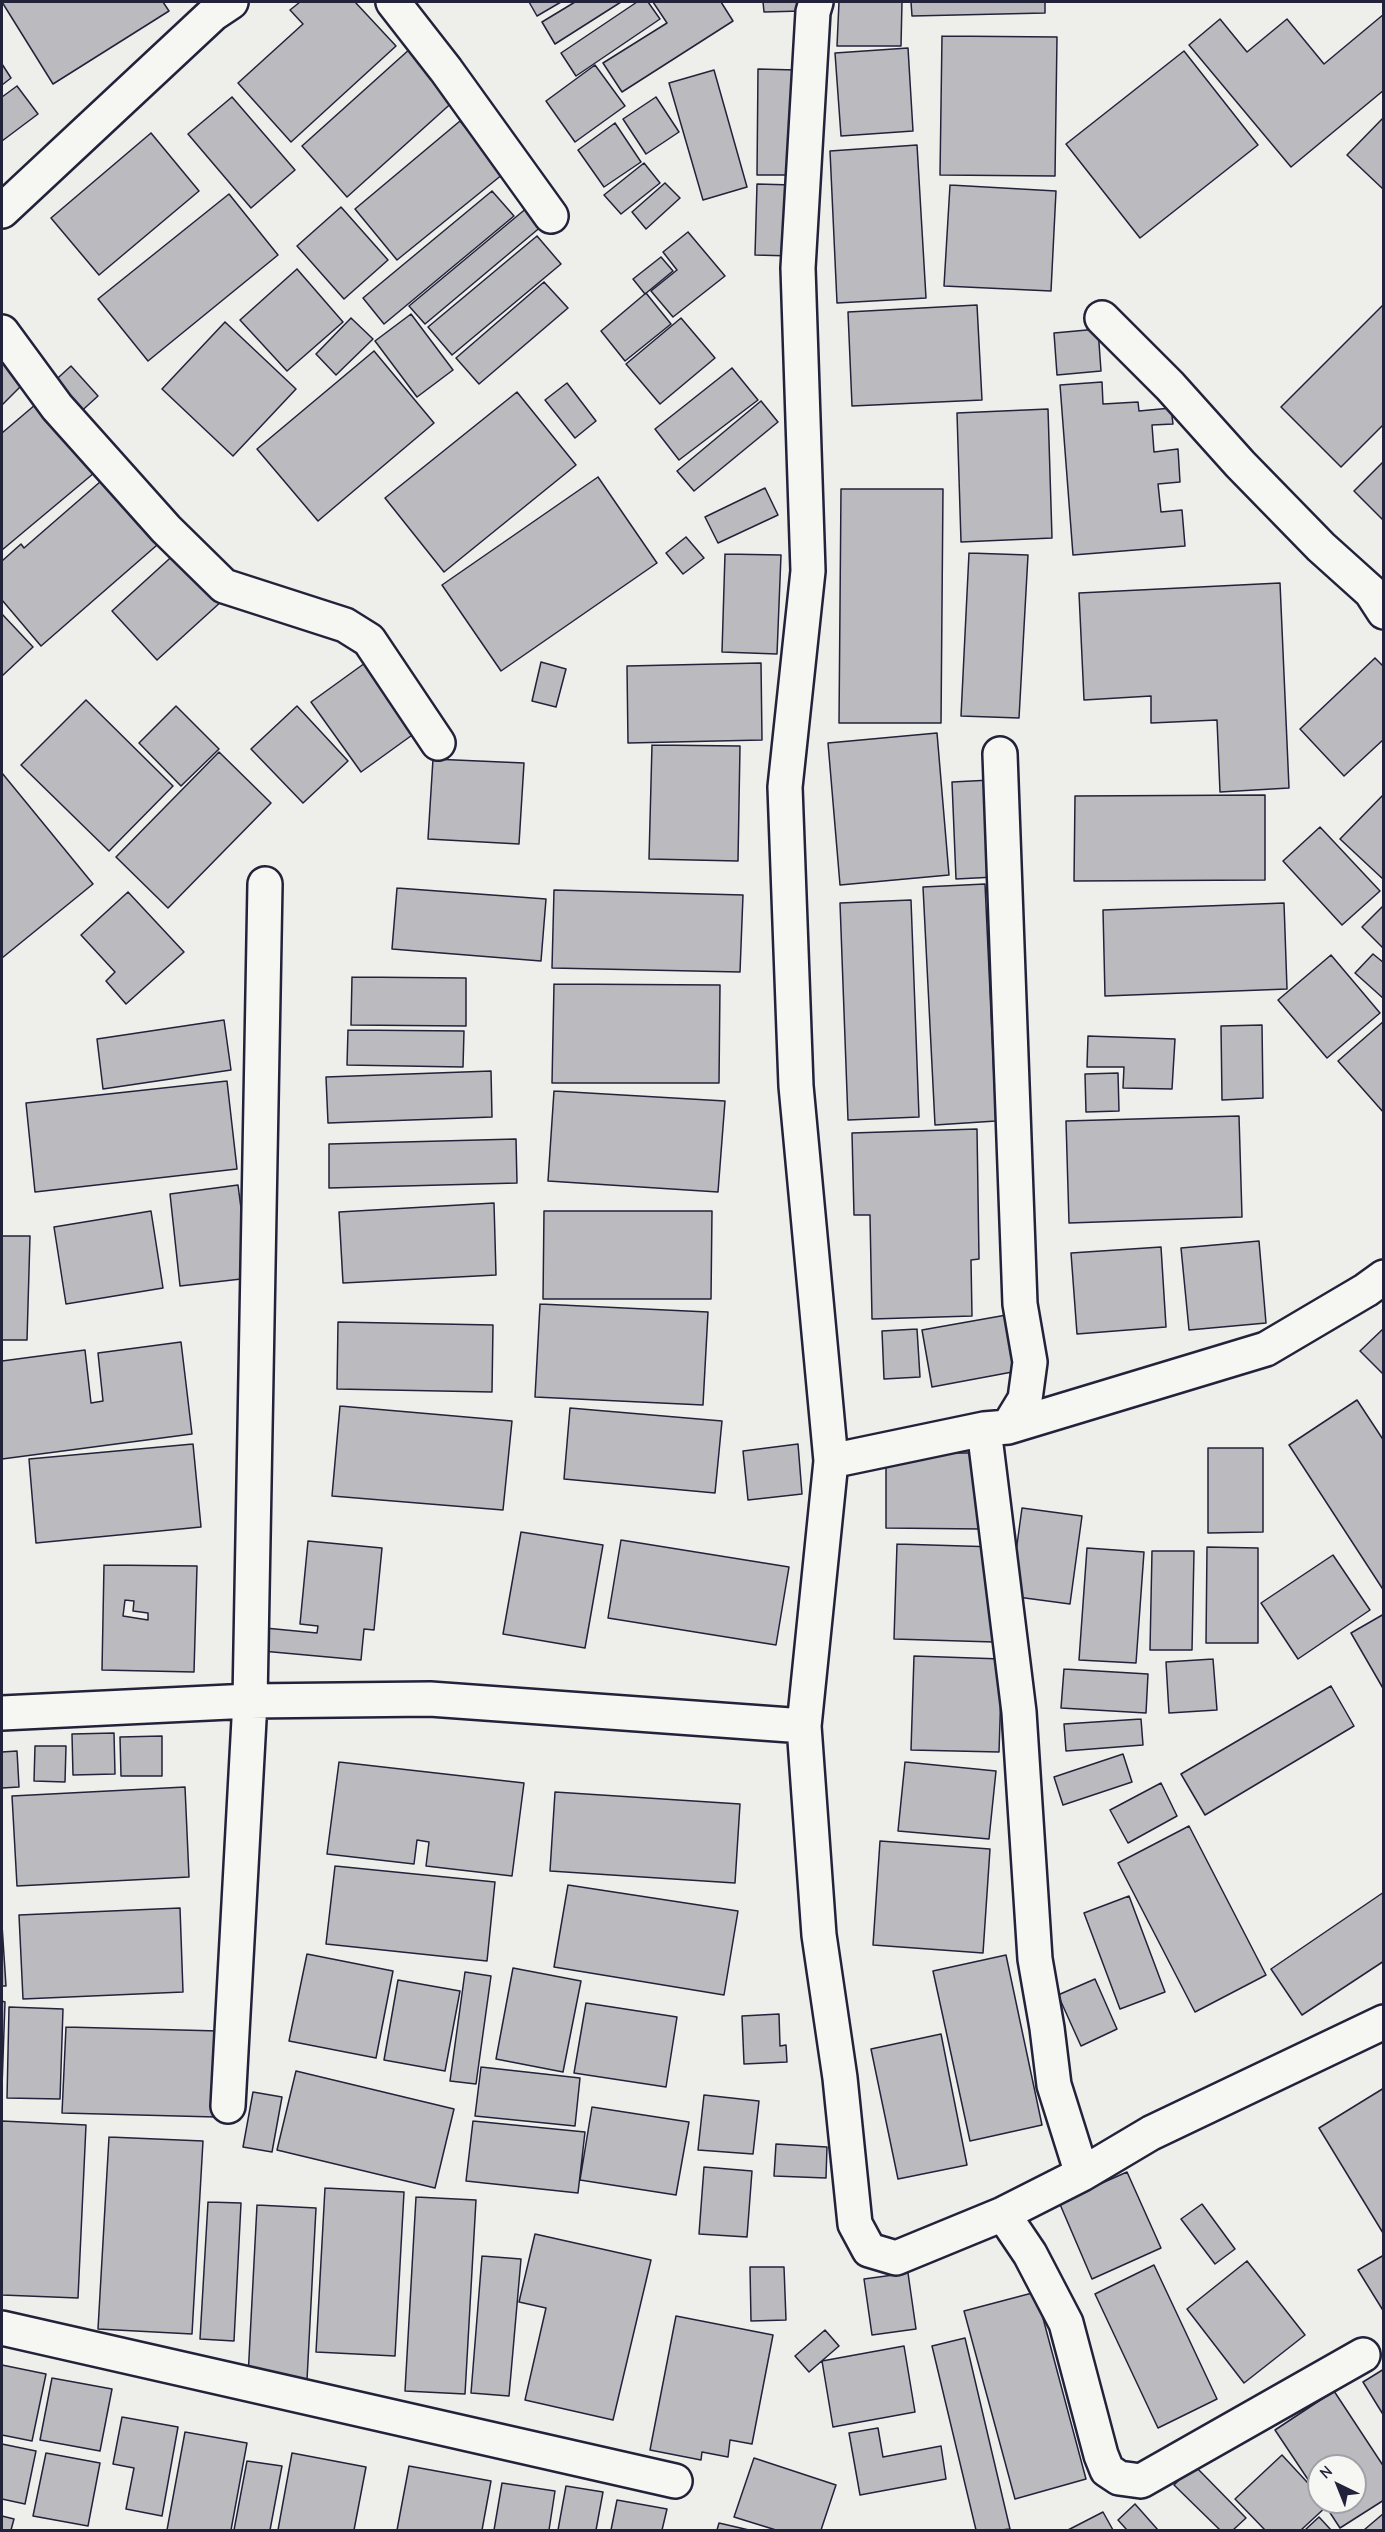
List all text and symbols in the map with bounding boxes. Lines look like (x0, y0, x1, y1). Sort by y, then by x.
north arrow (1307, 2454, 1367, 2514)
text: N (1316, 2462, 1336, 2482)

